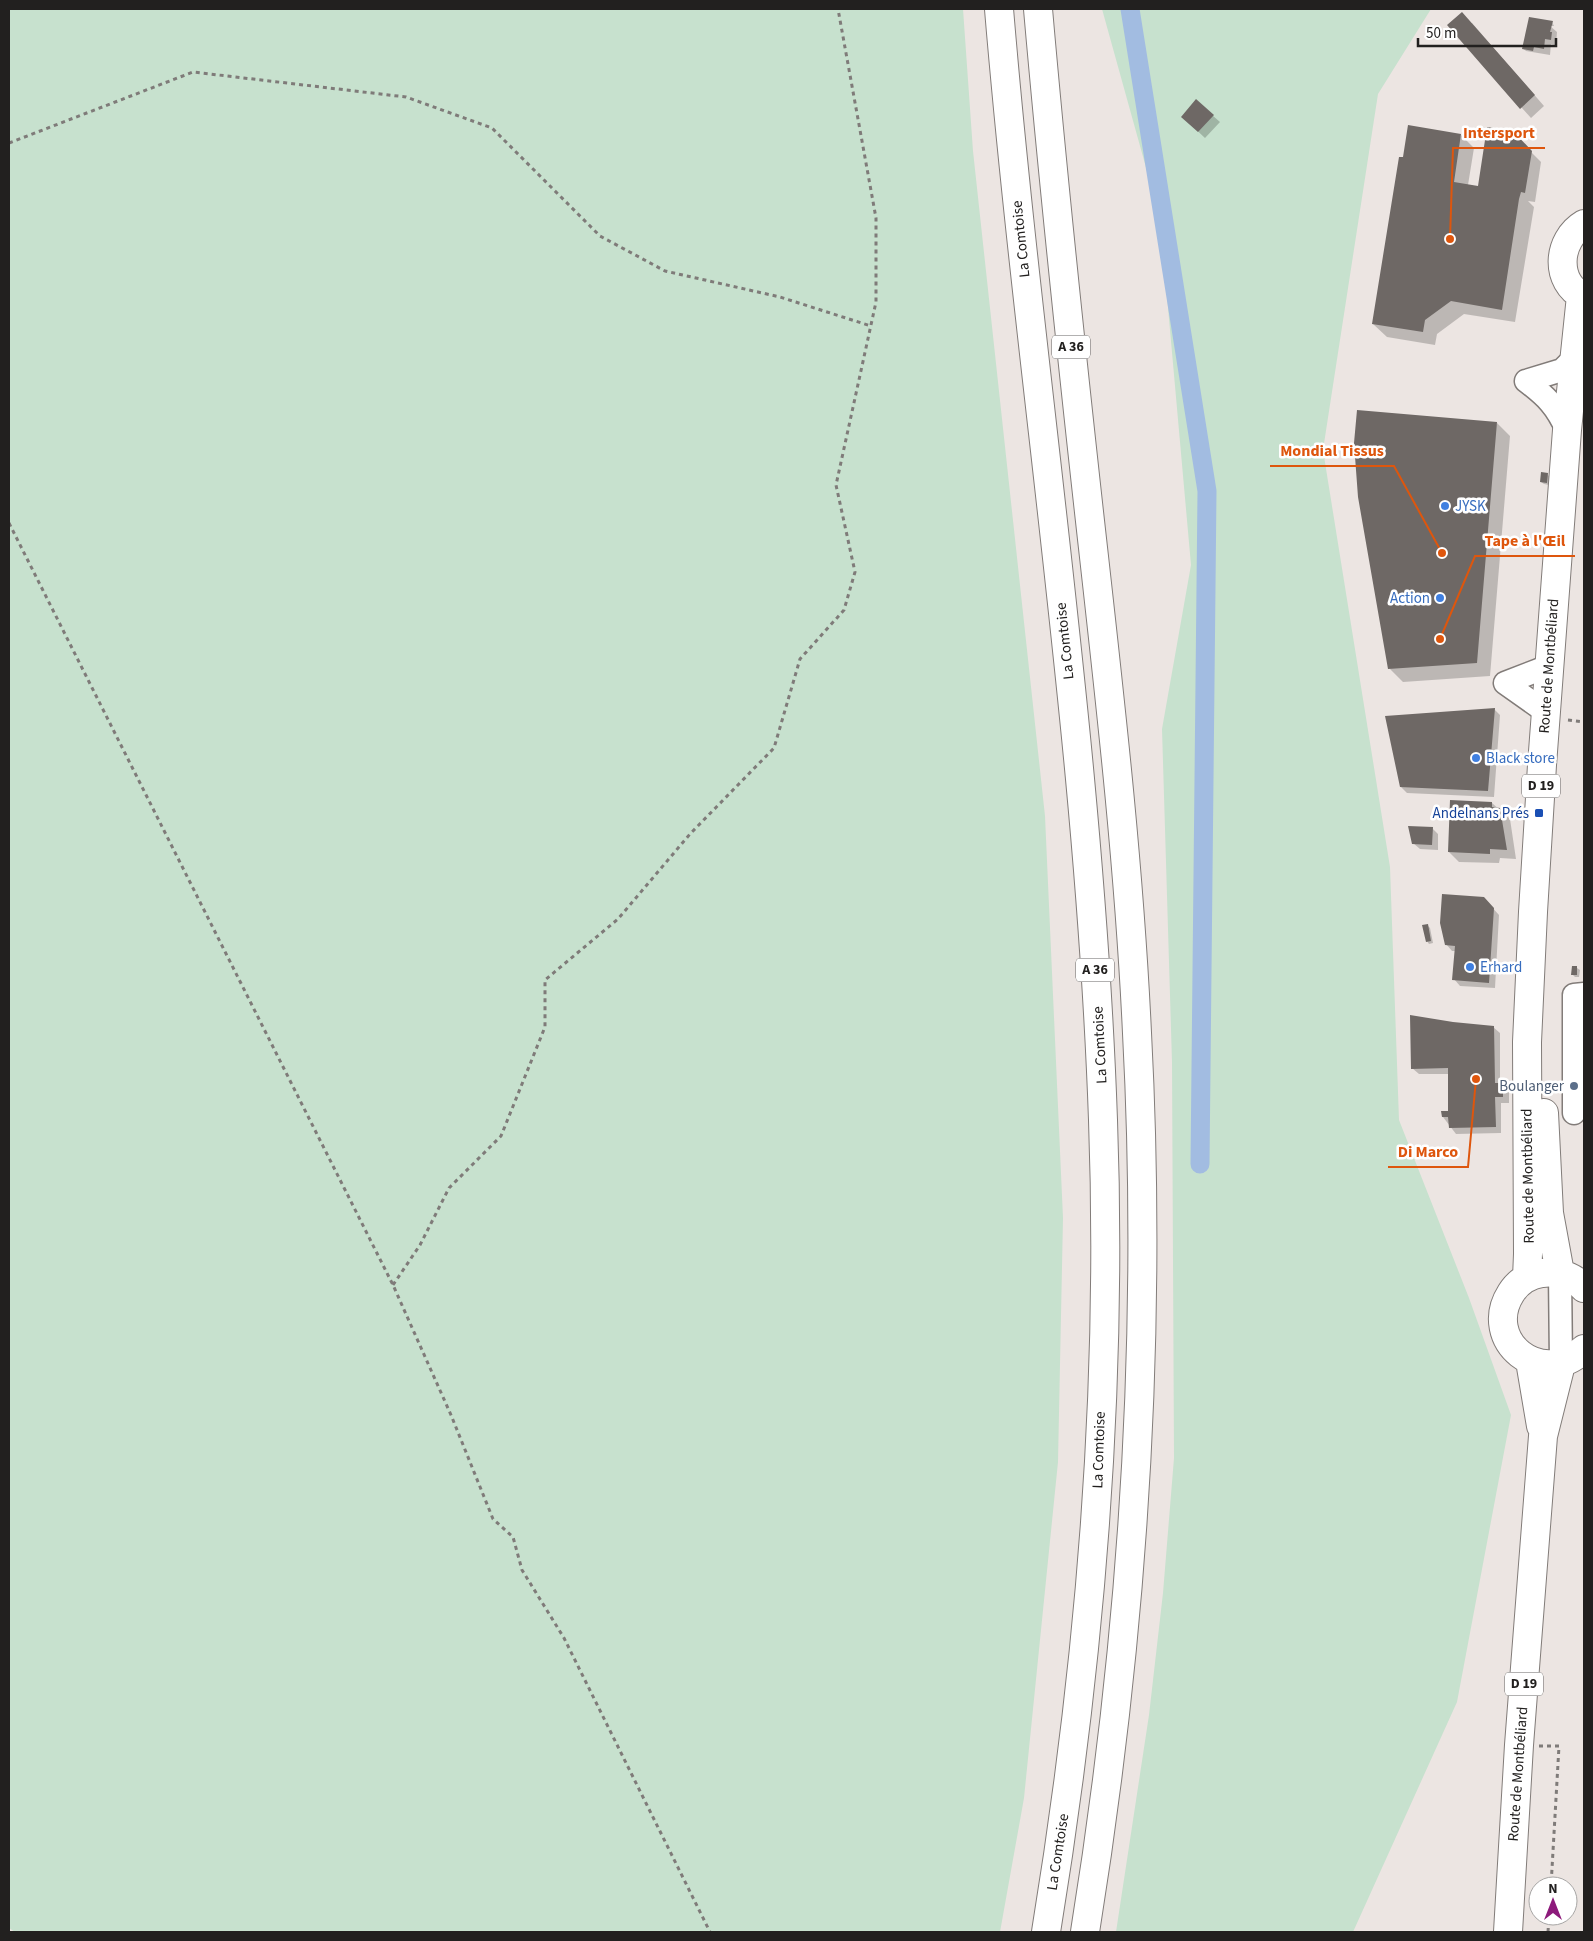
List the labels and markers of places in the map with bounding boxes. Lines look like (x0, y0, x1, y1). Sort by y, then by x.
callout: Intersport (1453, 117, 1545, 148)
callout: Mondial Tissus (1270, 435, 1394, 466)
place label: JYSK (1455, 496, 1486, 517)
marker: JYSK (1439, 500, 1451, 512)
callout: Tape à l'Œil (1475, 525, 1575, 556)
place label: Action (1390, 588, 1430, 609)
marker: Action (1434, 592, 1446, 604)
place label: Black store (1486, 748, 1555, 769)
marker: Black store (1470, 752, 1482, 764)
place label: Andelnans Prés (1433, 803, 1529, 824)
marker: Andelnans Prés (1533, 807, 1545, 819)
place label: Erhard (1480, 957, 1522, 978)
marker: Erhard (1464, 961, 1476, 973)
place label: Boulanger (1499, 1076, 1565, 1097)
marker: Boulanger (1568, 1080, 1580, 1092)
callout: Di Marco (1388, 1136, 1468, 1167)

